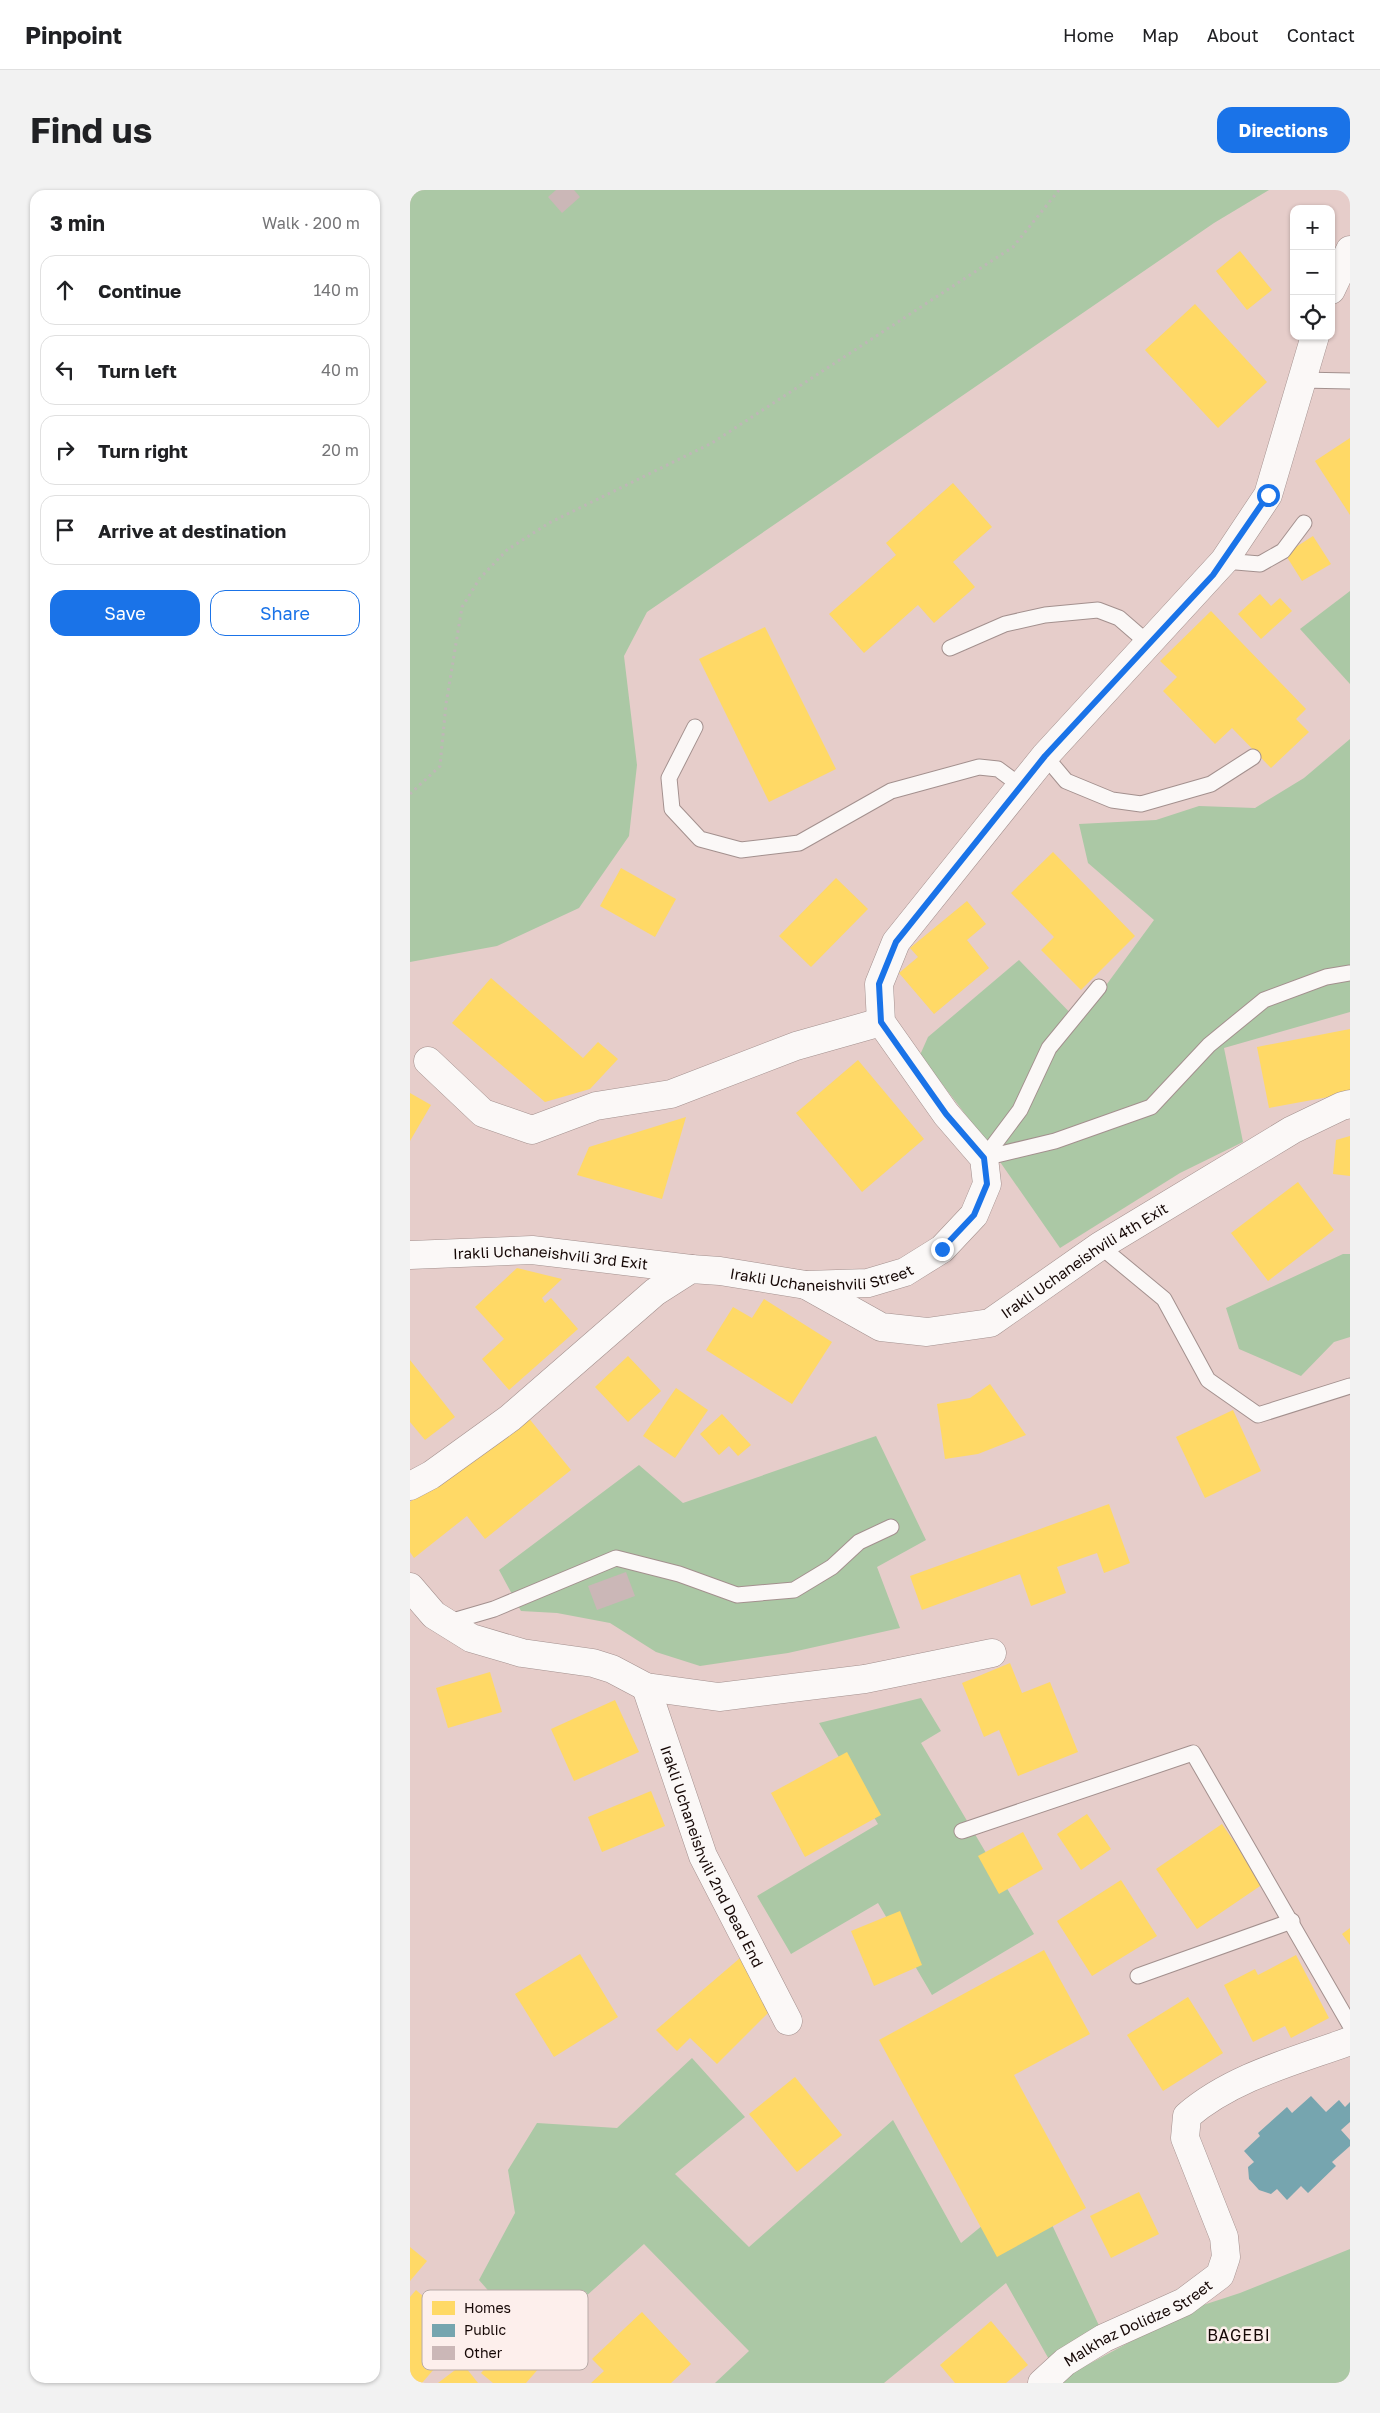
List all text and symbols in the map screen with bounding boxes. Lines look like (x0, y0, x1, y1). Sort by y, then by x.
text: Pinpoint (25, 20, 122, 49)
text: Home (1063, 24, 1114, 46)
text: Map (1142, 24, 1179, 46)
text: About (1207, 24, 1259, 46)
text: Contact (1287, 24, 1355, 46)
button: Directions (1217, 107, 1350, 153)
text: Find us (30, 109, 152, 151)
map controls (1290, 205, 1335, 340)
button: + (1290, 205, 1335, 250)
text: 3 min (50, 210, 105, 236)
text: Walk · 200 m (262, 213, 360, 233)
button: − (1290, 250, 1335, 295)
icon: ahead (51, 276, 79, 304)
text: Continue (98, 279, 181, 302)
text: 140 m (313, 280, 359, 300)
button: locate (1290, 295, 1335, 340)
icon: left (51, 356, 79, 384)
text: Turn left (98, 359, 177, 382)
text: 40 m (321, 360, 359, 380)
icon: right (51, 436, 79, 464)
text: Turn right (98, 439, 188, 462)
text: 20 m (322, 440, 359, 460)
route start (1257, 484, 1280, 507)
icon: arrive (51, 516, 79, 544)
text: Arrive at destination (98, 519, 286, 542)
button: Save (50, 590, 200, 636)
button: Share (210, 590, 360, 636)
street label: Irakli Uchaneishvili 4th Exit (997, 1198, 1171, 1322)
route end (931, 1238, 954, 1261)
street label: Irakli Uchaneishvili 3rd Exit (453, 1241, 649, 1273)
street label: Irakli Uchaneishvili Street (729, 1260, 916, 1294)
street label: Irakli Uchaneishvili 2nd Dead End (657, 1743, 768, 1970)
street label: Malkhaz Dolidze Street (1060, 2275, 1215, 2370)
legend (422, 2290, 588, 2370)
text: Homes (464, 2299, 511, 2316)
text: Public (464, 2321, 506, 2338)
district label: BAGEBI (1207, 2325, 1271, 2345)
text: Other (464, 2344, 503, 2361)

